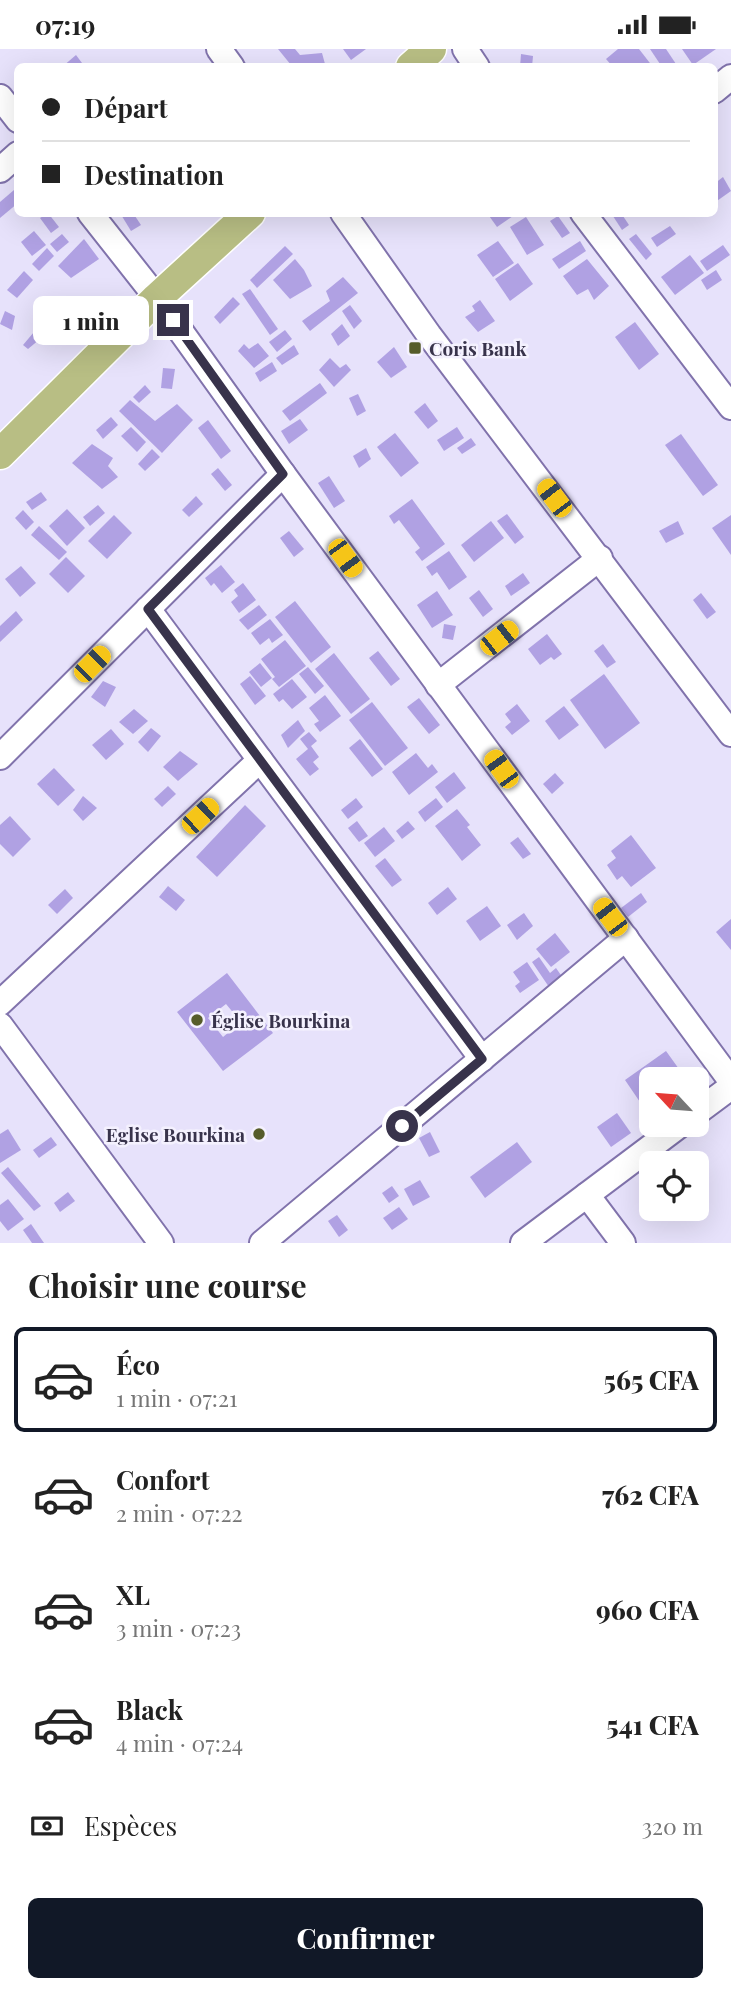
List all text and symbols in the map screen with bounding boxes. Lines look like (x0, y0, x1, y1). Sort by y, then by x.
text: 07:19 (35, 7, 95, 42)
text: Départ (84, 90, 168, 125)
text: Destination (84, 157, 224, 192)
callout: 1 min (33, 295, 148, 345)
route end (157, 304, 189, 336)
text: 1 min (63, 305, 119, 336)
place label: Coris Bank (429, 335, 527, 361)
marker: Coris Bank (407, 340, 423, 356)
car (533, 475, 576, 521)
car (325, 535, 366, 581)
car (476, 617, 523, 659)
car (70, 642, 115, 686)
car (481, 746, 522, 792)
car (178, 794, 223, 838)
car (589, 894, 632, 940)
place label: Église Bourkina (211, 1007, 350, 1033)
marker: Église Bourkina (189, 1012, 205, 1028)
north arrow (639, 1067, 709, 1137)
map controls (639, 1067, 709, 1221)
route start (386, 1110, 418, 1142)
place label: Eglise Bourkina (106, 1121, 245, 1147)
marker: Eglise Bourkina (251, 1126, 267, 1142)
button: locate (639, 1151, 709, 1221)
text: Choisir une course (28, 1263, 307, 1306)
text: Éco (116, 1347, 160, 1382)
icon: car (32, 1348, 95, 1411)
text: 565 CFA (604, 1362, 699, 1397)
text: 1 min · 07:21 (116, 1382, 237, 1413)
text: Confort (116, 1462, 210, 1497)
icon: car (32, 1463, 95, 1526)
text: 762 CFA (602, 1477, 699, 1512)
text: 2 min · 07:22 (116, 1497, 242, 1528)
text: XL (116, 1577, 150, 1612)
icon: car (32, 1578, 95, 1641)
text: 960 CFA (596, 1592, 699, 1627)
text: 3 min · 07:23 (116, 1612, 241, 1643)
text: Black (116, 1692, 183, 1727)
icon: car (32, 1693, 95, 1756)
text: 541 CFA (606, 1707, 699, 1742)
text: 4 min · 07:24 (116, 1727, 243, 1758)
icon: cash (28, 1807, 66, 1845)
text: Espèces (84, 1808, 177, 1843)
text: 320 m (642, 1810, 703, 1841)
button: Confirmer (28, 1898, 703, 1978)

